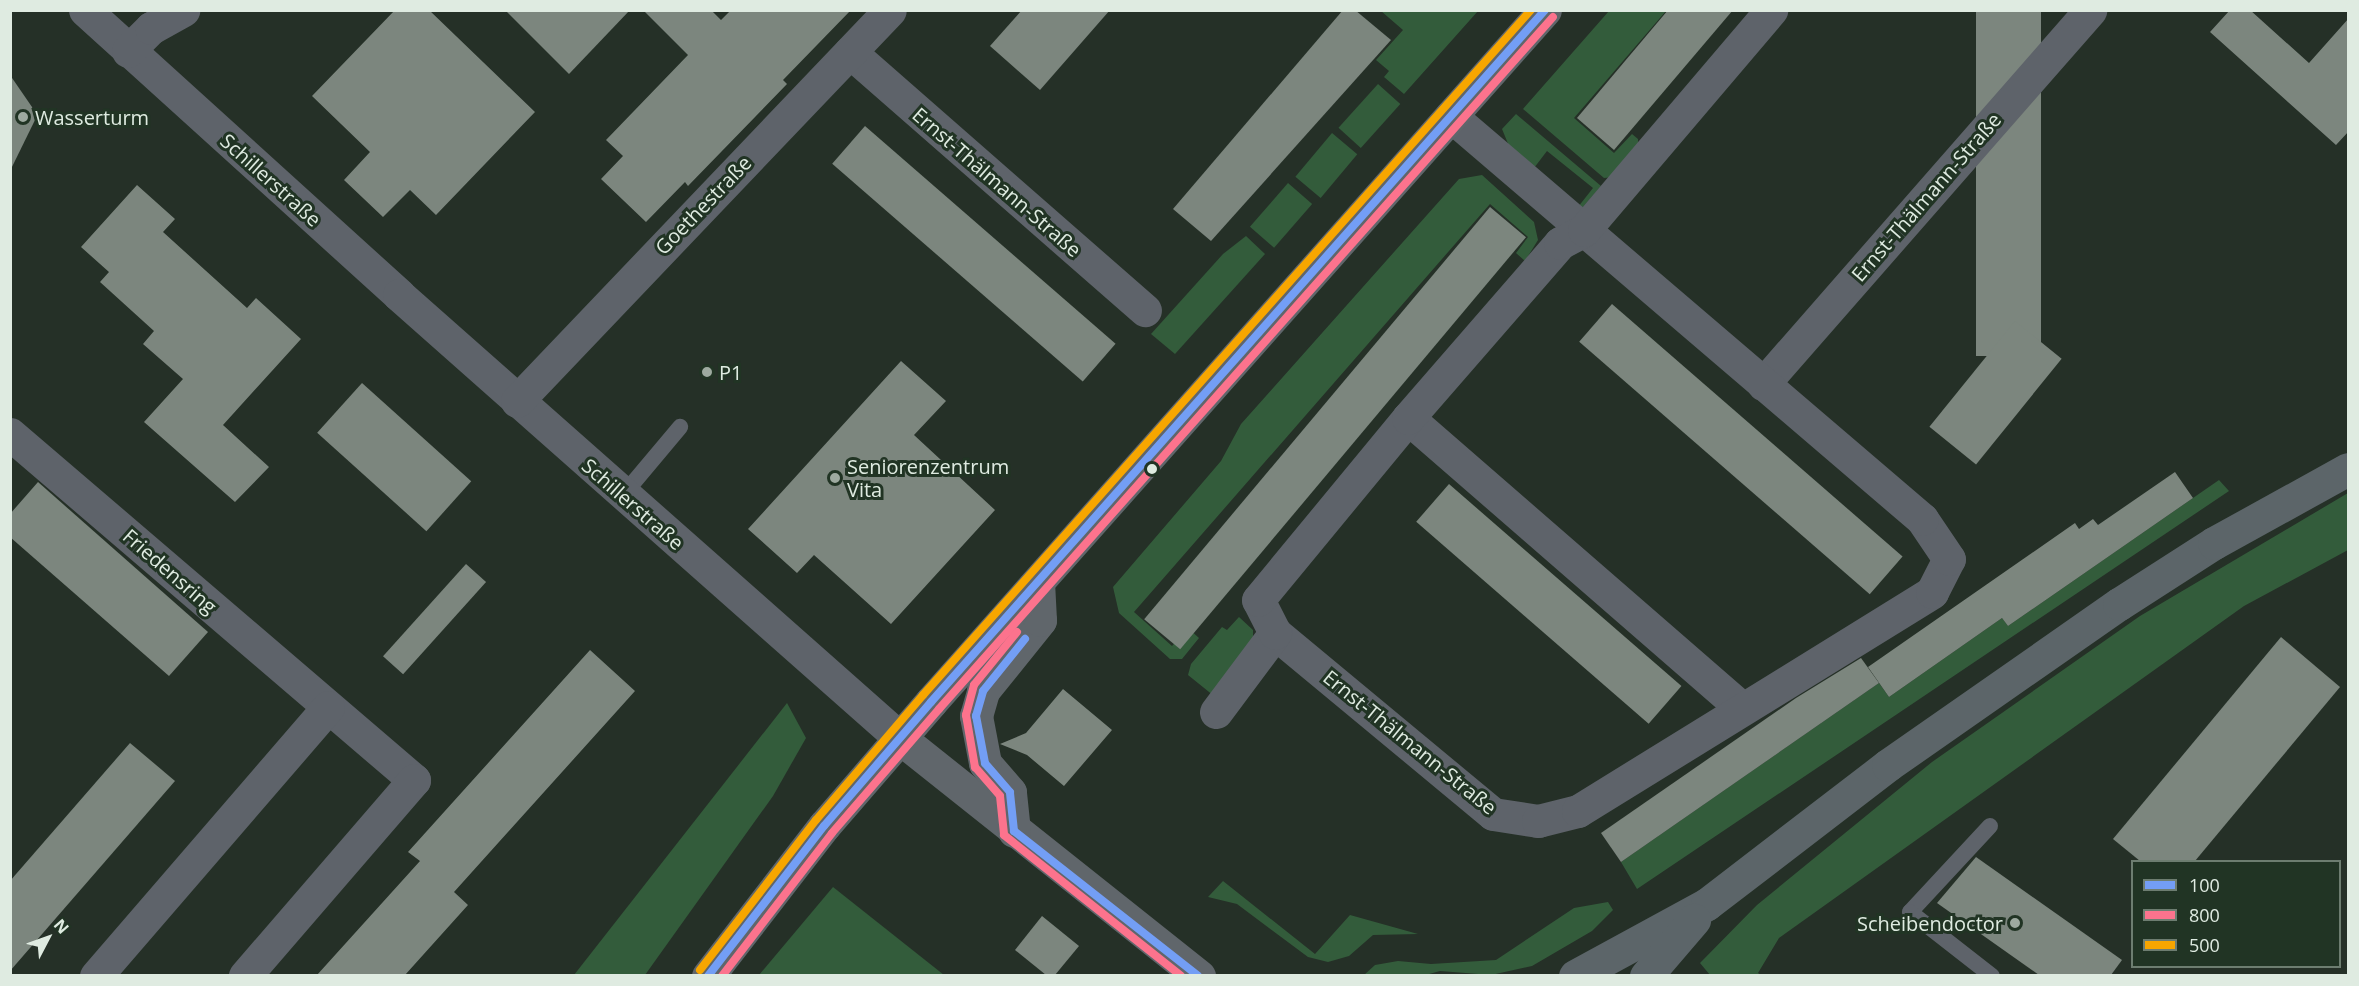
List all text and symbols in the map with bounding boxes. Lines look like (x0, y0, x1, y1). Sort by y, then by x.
street label: Ernst-Thälmann-Straße (908, 102, 1086, 262)
place label: Wasserturm (35, 105, 149, 129)
street label: Ernst-Thälmann-Straße (1846, 108, 2006, 286)
marker: Wasserturm (16, 110, 30, 124)
street label: Schillerstraße (216, 129, 326, 231)
street label: Goethestraße (650, 151, 756, 259)
place label: P1 (719, 360, 742, 384)
marker: P1 (700, 365, 714, 379)
street label: Schillerstraße (577, 453, 689, 555)
place label: Seniorenzentrum Vita (847, 454, 1009, 501)
unlabelled marker (1146, 463, 1158, 475)
marker: Seniorenzentrum Vita (828, 471, 842, 485)
street label: Friedensring (118, 524, 222, 618)
street label: Ernst-Thälmann-Straße (1319, 665, 1501, 819)
legend (2131, 860, 2341, 968)
text: 100 (2189, 873, 2220, 897)
text: 800 (2189, 903, 2220, 927)
north arrow (18, 908, 78, 968)
place label: Scheibendoctor (1857, 911, 2003, 935)
text: N (49, 914, 74, 938)
marker: Scheibendoctor (2008, 916, 2022, 930)
text: 500 (2189, 933, 2220, 957)

